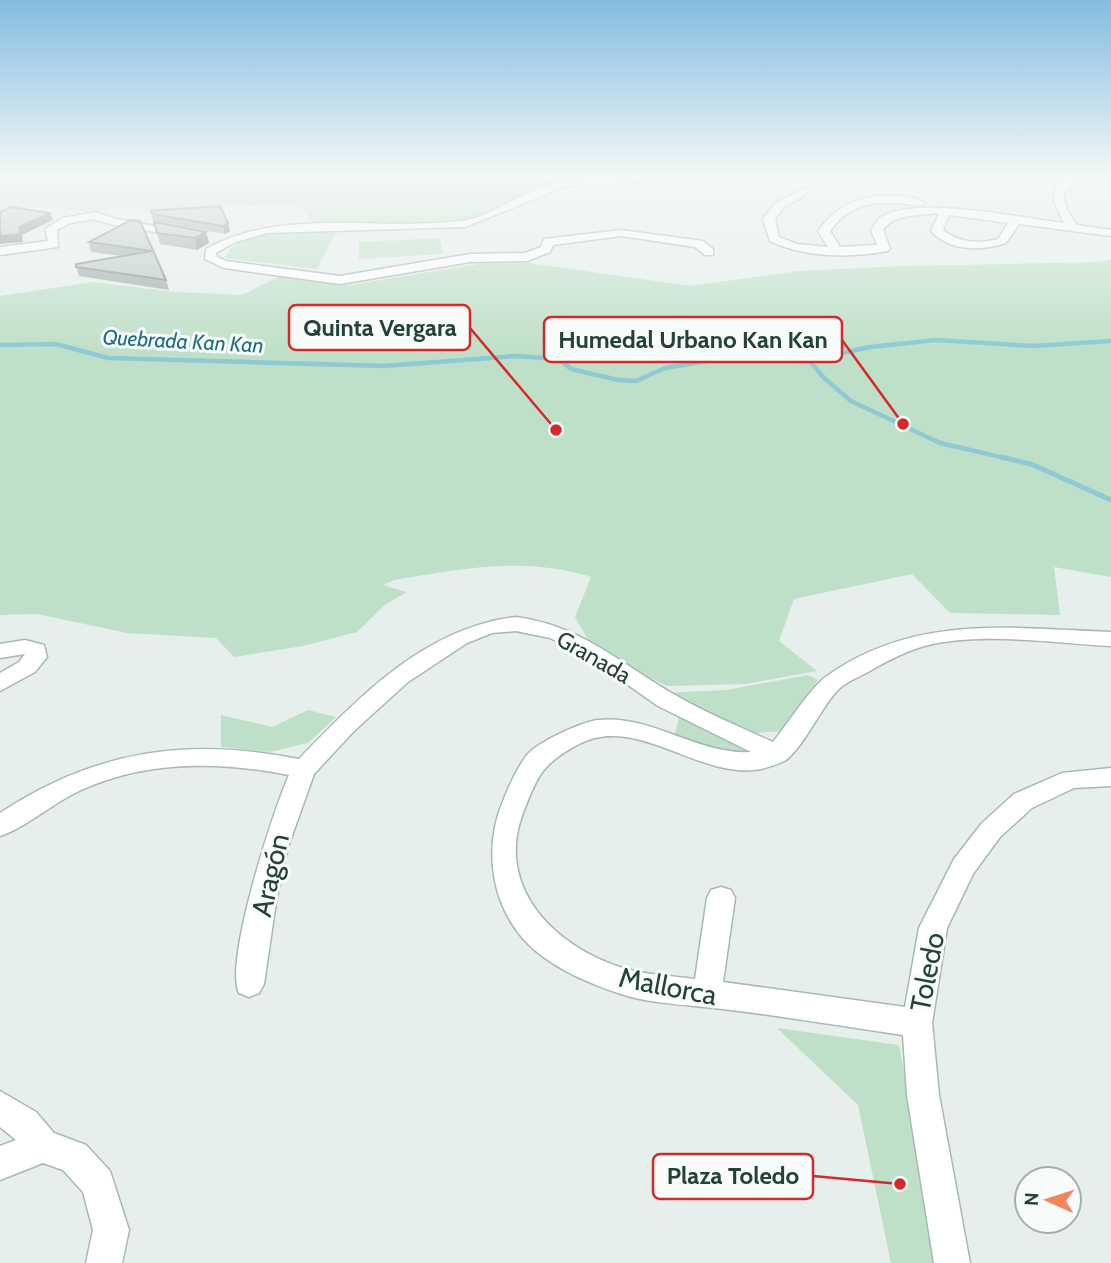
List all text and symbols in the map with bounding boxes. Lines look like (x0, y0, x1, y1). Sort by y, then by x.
callout: Quinta Vergara (289, 305, 470, 350)
text: Quinta Vergara (303, 313, 457, 342)
callout: Humedal Urbano Kan Kan (544, 317, 842, 362)
water label: Quebrada Kan Kan (102, 324, 264, 358)
text: Humedal Urbano Kan Kan (558, 325, 828, 354)
street label: Granada (552, 625, 636, 689)
street label: Aragón (244, 830, 296, 920)
street label: Toledo (903, 930, 951, 1014)
street label: Mallorca (616, 960, 720, 1012)
callout: Plaza Toledo (653, 1154, 813, 1199)
text: Plaza Toledo (667, 1161, 799, 1190)
north arrow (1013, 1165, 1083, 1235)
text: N (1020, 1192, 1043, 1206)

